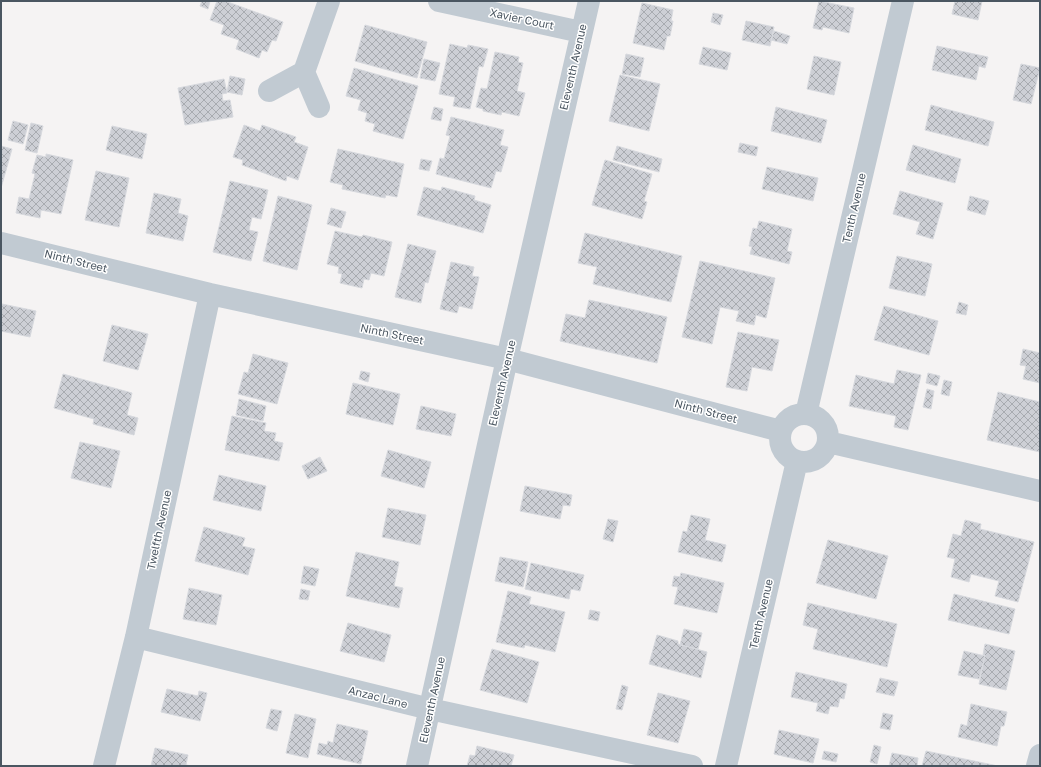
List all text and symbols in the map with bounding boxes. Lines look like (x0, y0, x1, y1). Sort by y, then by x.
street label: Xavier Court (489, 5, 555, 32)
street label: Eleventh Avenue (556, 23, 589, 111)
street label: Tenth Avenue (839, 172, 868, 244)
street label: Ninth Street (43, 246, 109, 275)
street label: Ninth Street (359, 320, 425, 347)
street label: Eleventh Avenue (485, 339, 518, 427)
street label: Ninth Street (673, 396, 739, 425)
street label: Twelfth Avenue (144, 489, 173, 571)
street label: Tenth Avenue (746, 578, 775, 650)
street label: Eleventh Avenue (416, 656, 447, 744)
street label: Anzac Lane (347, 683, 409, 710)

